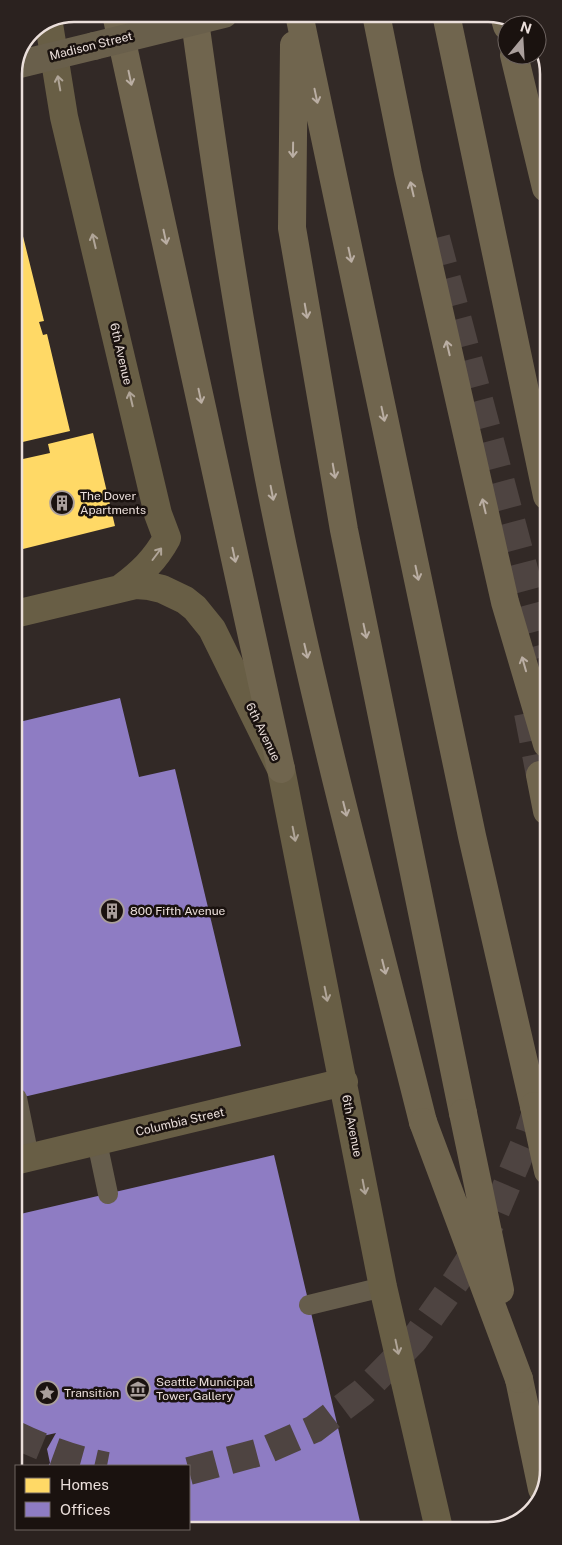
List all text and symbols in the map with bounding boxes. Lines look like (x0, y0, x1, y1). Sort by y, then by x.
north arrow (497, 15, 547, 65)
text: N (518, 18, 534, 37)
street label: Madison Street (48, 29, 134, 63)
one-way arrow (126, 70, 135, 86)
one-way arrow (53, 75, 63, 91)
one-way arrow (312, 87, 321, 103)
one-way arrow (288, 142, 298, 158)
one-way arrow (407, 182, 416, 198)
one-way arrow (161, 229, 170, 245)
one-way arrow (89, 234, 98, 250)
one-way arrow (346, 246, 355, 262)
one-way arrow (302, 303, 312, 319)
street label: 6th Avenue (107, 322, 135, 387)
one-way arrow (443, 340, 452, 356)
one-way arrow (195, 387, 205, 403)
one-way arrow (126, 392, 135, 408)
one-way arrow (379, 405, 388, 421)
one-way arrow (329, 463, 339, 479)
one-way arrow (268, 484, 278, 500)
place label: The Dover Apartments (80, 489, 146, 517)
building icon: The Dover Apartments (49, 490, 75, 516)
one-way arrow (479, 499, 488, 515)
one-way arrow (230, 546, 239, 562)
one-way arrow (151, 548, 162, 561)
one-way arrow (412, 564, 422, 580)
one-way arrow (360, 623, 370, 639)
one-way arrow (302, 643, 311, 659)
one-way arrow (518, 656, 528, 672)
street label: 6th Avenue (243, 701, 283, 764)
one-way arrow (340, 801, 350, 817)
one-way arrow (290, 826, 300, 842)
building icon: 800 Fifth Avenue (99, 898, 125, 924)
place label: 800 Fifth Avenue (130, 904, 226, 918)
one-way arrow (380, 958, 389, 974)
one-way arrow (322, 985, 331, 1001)
street label: 6th Avenue (339, 1094, 365, 1159)
street label: Columbia Street (134, 1105, 226, 1139)
one-way arrow (360, 1179, 369, 1195)
one-way arrow (393, 1338, 402, 1354)
place label: Seattle Municipal Tower Gallery (156, 1375, 254, 1403)
museum icon: Seattle Municipal Tower Gallery (125, 1376, 151, 1402)
place icon: Transition (34, 1380, 60, 1406)
place label: Transition (64, 1386, 119, 1400)
legend (15, 1465, 190, 1530)
text: Homes (60, 1476, 109, 1493)
text: Offices (60, 1501, 110, 1518)

